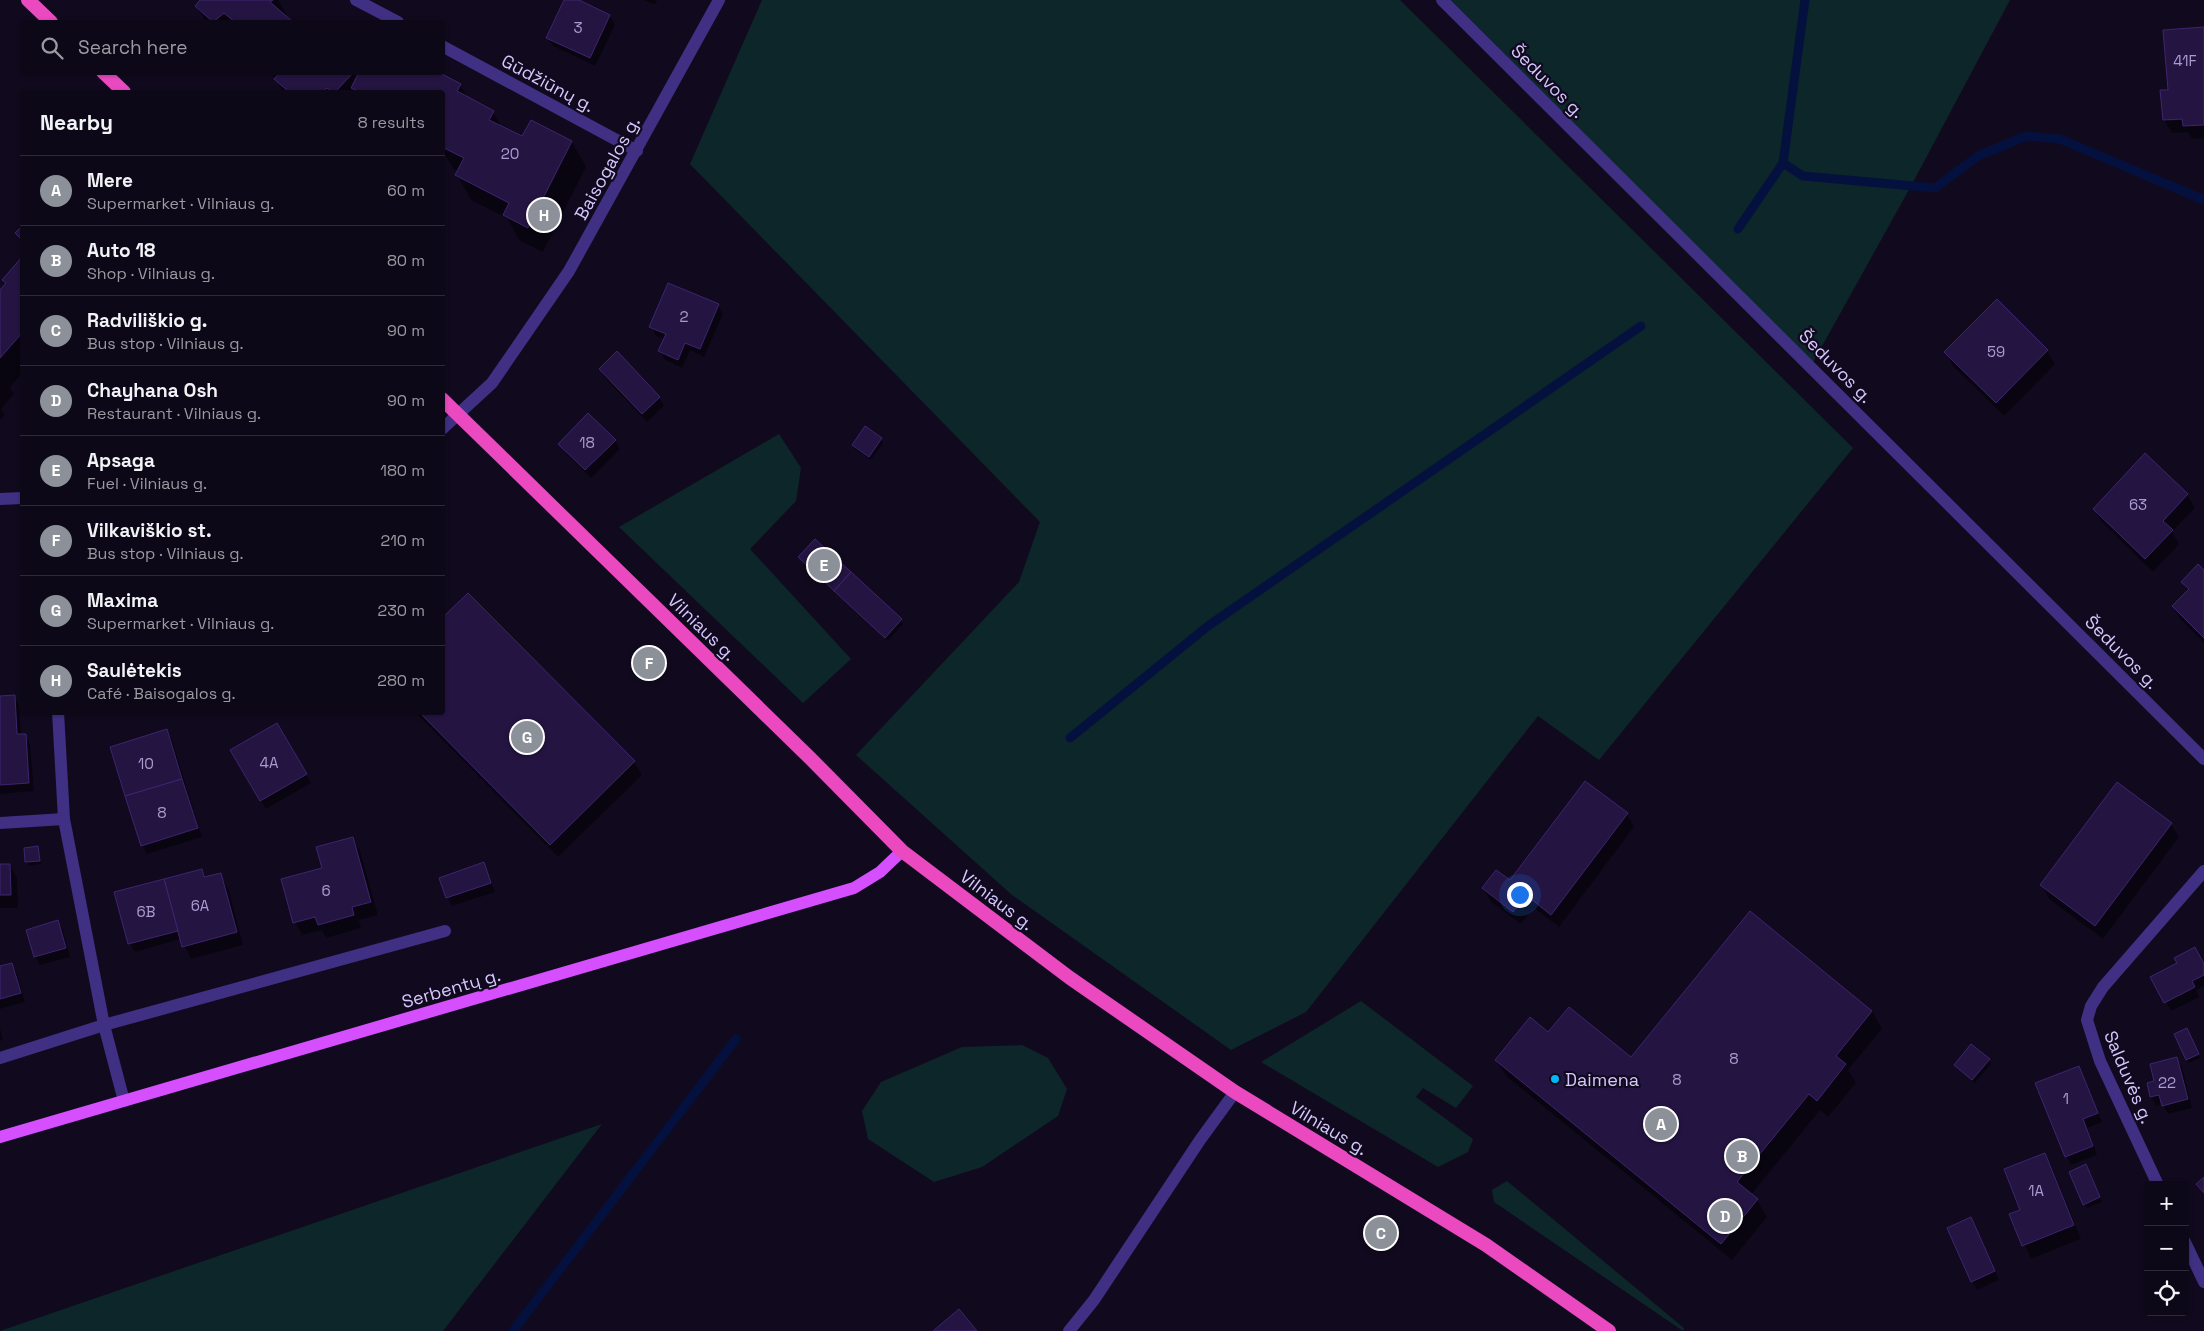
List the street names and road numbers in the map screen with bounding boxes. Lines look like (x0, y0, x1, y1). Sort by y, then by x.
street label: Šeduvos g. (1506, 39, 1590, 123)
street label: Gūdžiūnų g. (498, 49, 598, 117)
street label: Baisogalos g. (569, 112, 645, 224)
street label: Šeduvos g. (1794, 324, 1878, 408)
street label: Vilniaus g. (663, 589, 741, 665)
street label: Šeduvos g. (2080, 610, 2164, 694)
street label: Vilniaus g. (955, 865, 1039, 935)
street label: Serbentų g. (399, 963, 503, 1013)
street label: Salduvės g. (2099, 1027, 2159, 1127)
street label: Vilniaus g. (1286, 1096, 1372, 1160)

